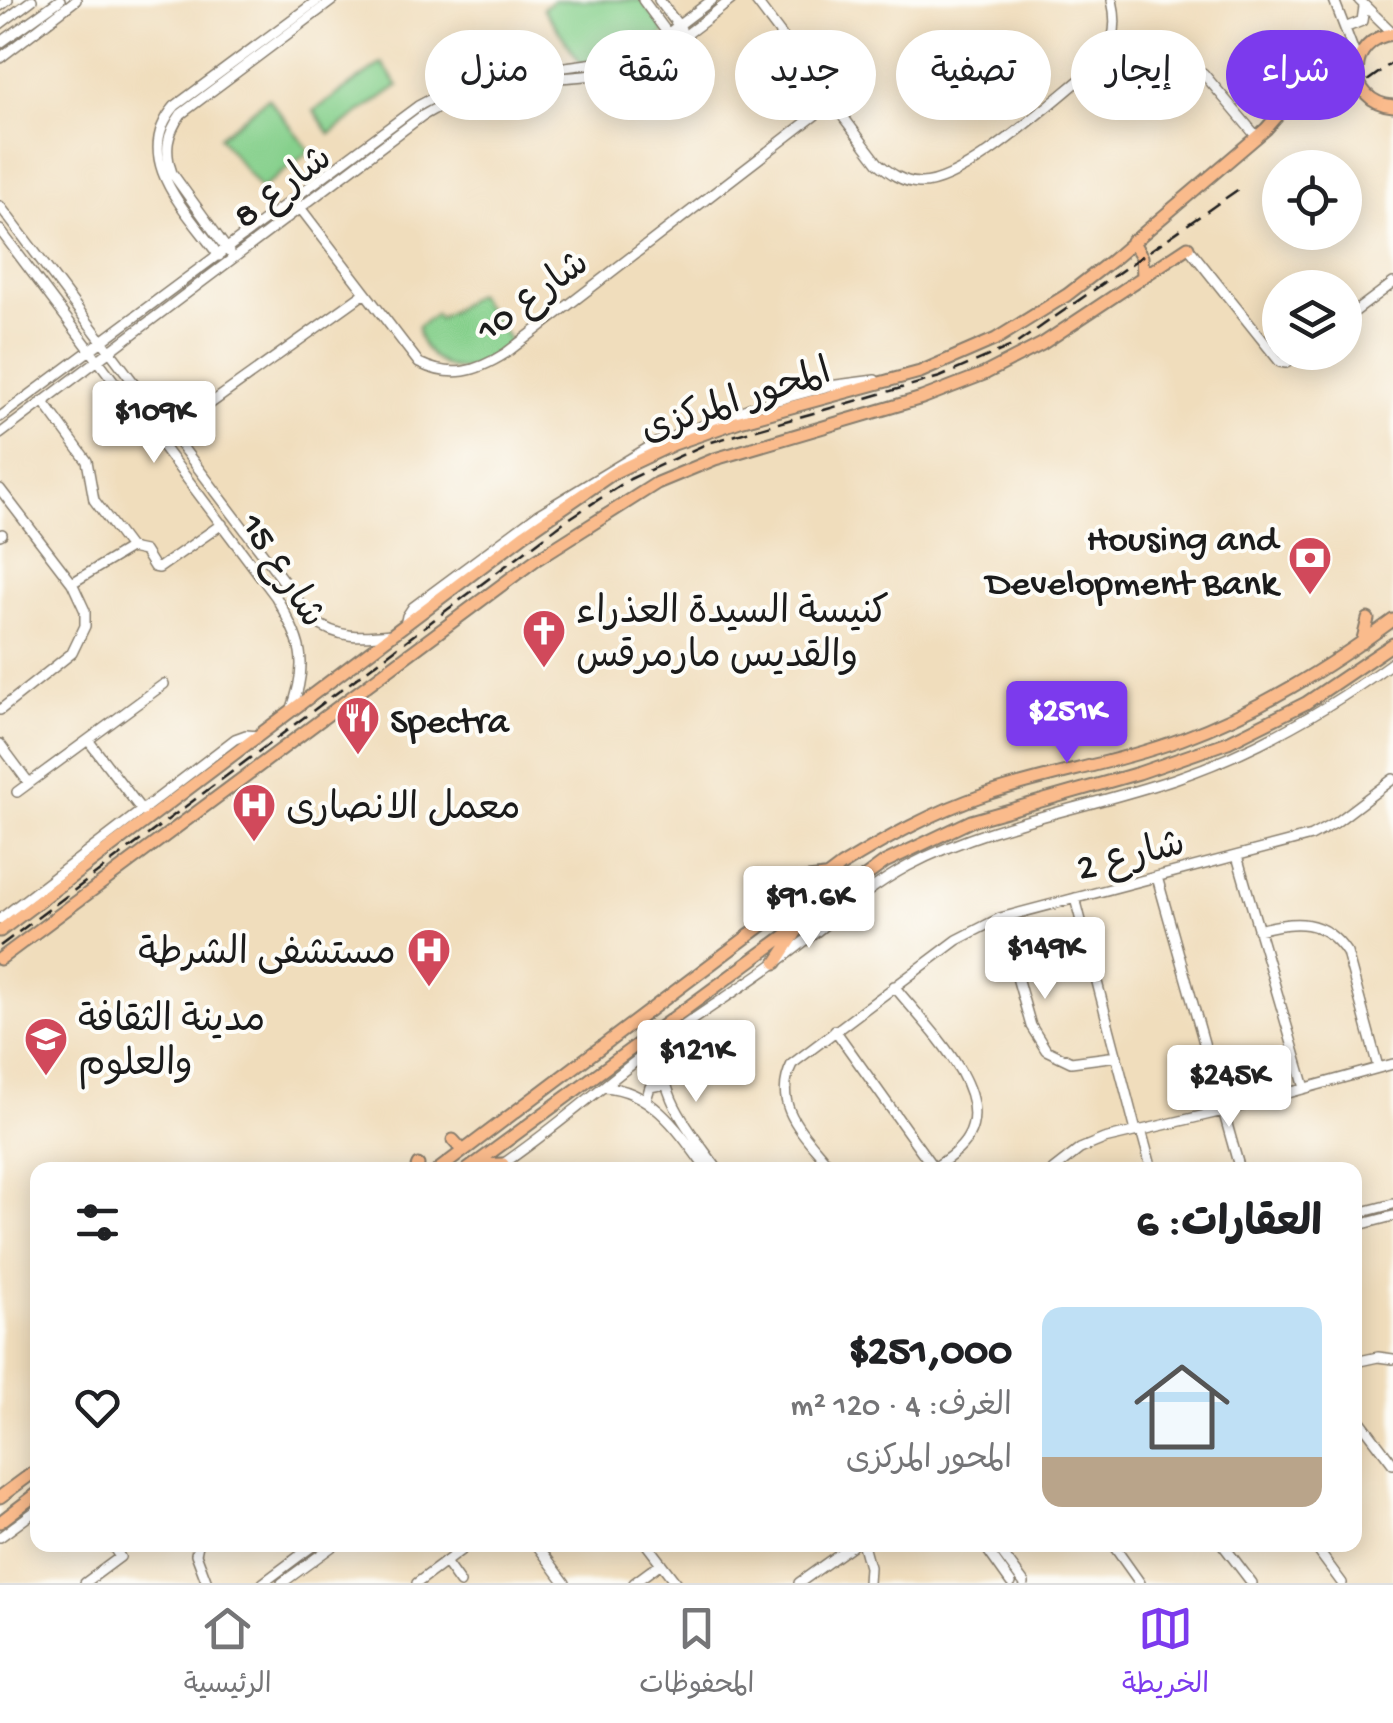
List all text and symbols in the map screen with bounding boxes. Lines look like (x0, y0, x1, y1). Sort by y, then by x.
chip: منزل (425, 30, 564, 120)
chip: شقة (584, 30, 715, 120)
chip: جديد (735, 30, 876, 120)
chip: تصفية (896, 30, 1051, 120)
chip: إيجار (1071, 30, 1206, 120)
chip: شراء (1226, 30, 1365, 120)
street label: شارع 8 (226, 138, 343, 241)
map controls (1262, 150, 1362, 370)
button: locate (1262, 150, 1362, 250)
street label: شارع 10 (468, 243, 599, 355)
button: layers (1262, 270, 1362, 370)
street label: المحور المركزى (636, 351, 837, 455)
pin: $109K (84, 381, 224, 466)
text: $109K (114, 394, 194, 432)
street label: شارع 15 (227, 505, 333, 638)
place label: Housing and Development Bank (983, 520, 1281, 608)
bank icon: Housing and Development Bank (1287, 535, 1333, 596)
place label: كنيسة السيدة العذراء والقديس مارمرقس (576, 592, 889, 681)
church icon: كنيسة السيدة العذراء والقديس مارمرقس (521, 608, 567, 669)
pin: $251K (997, 681, 1137, 766)
text: $251K (1028, 694, 1106, 732)
restaurant icon: Spectra (335, 695, 381, 756)
place label: Spectra (390, 702, 511, 746)
hospital icon: معمل الانصارى (231, 782, 277, 843)
place label: معمل الانصارى (286, 788, 521, 833)
street label: شارع 2 (1073, 823, 1190, 893)
pin: $91.6K (728, 866, 890, 951)
text: $91.6K (765, 879, 853, 917)
pin: $149K (975, 917, 1115, 1002)
hospital icon: مستشفى الشرطة (406, 927, 452, 988)
text: $149K (1007, 930, 1083, 968)
place label: مستشفى الشرطة (138, 933, 396, 978)
place label: مدينة الثقافة والعلوم (78, 1000, 265, 1090)
school or university icon: مدينة الثقافة والعلوم (23, 1016, 69, 1077)
pin: $121K (626, 1020, 766, 1105)
text: $121K (659, 1033, 733, 1071)
pin: $245K (1159, 1045, 1299, 1130)
text: $245K (1189, 1058, 1269, 1096)
icon: filters (70, 1195, 125, 1250)
text: العقارات: 6 (1137, 1202, 1322, 1251)
text: $251,000 (849, 1330, 1012, 1379)
icon: home (1122, 1347, 1242, 1467)
icon: heart (70, 1380, 125, 1435)
text: الغرف: 4 · 120 m² (790, 1389, 1012, 1427)
text: المحور المركزى (846, 1442, 1012, 1480)
tab: الرئيسية (184, 1601, 272, 1707)
tab: المحفوظات (639, 1601, 754, 1707)
tab: الخريطة (1122, 1601, 1209, 1707)

